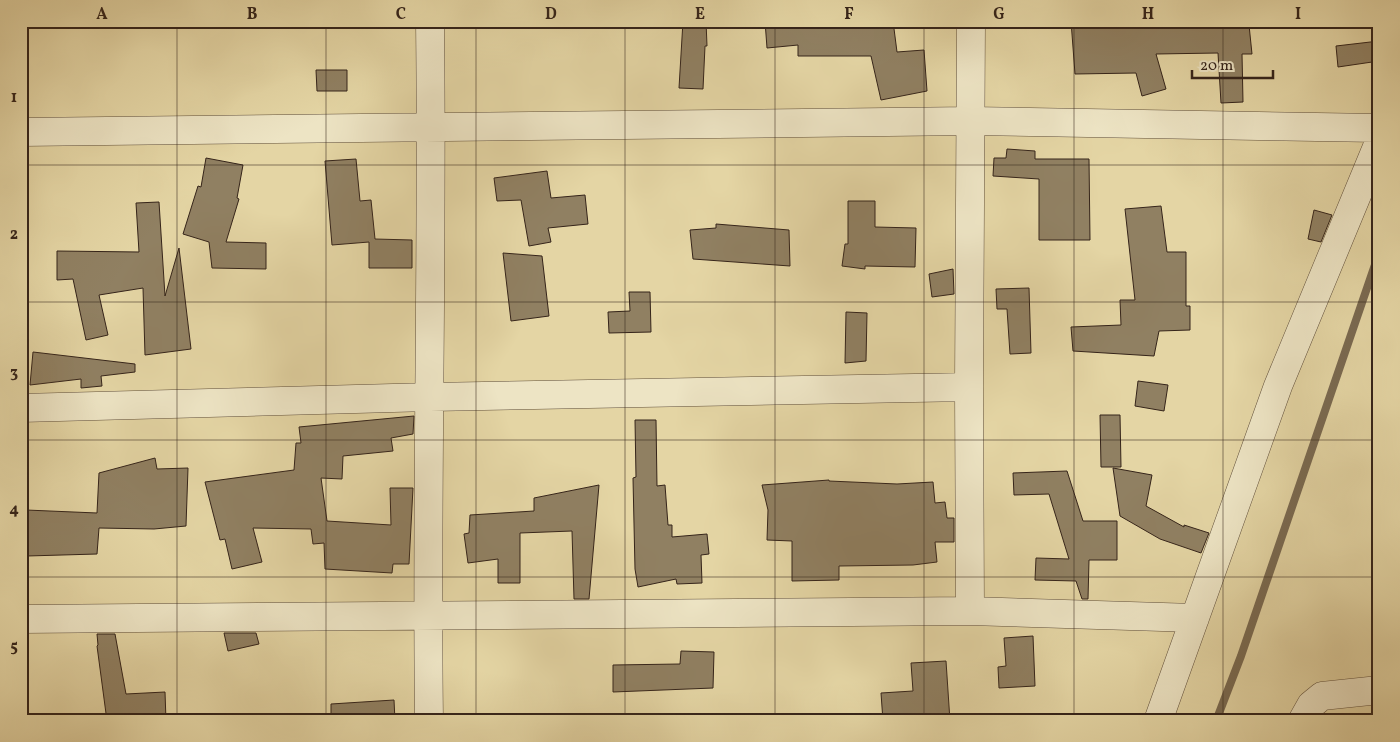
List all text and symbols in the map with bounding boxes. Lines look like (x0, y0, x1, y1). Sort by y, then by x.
text: A (96, 4, 108, 26)
text: B (247, 4, 258, 26)
text: C (396, 4, 406, 26)
text: D (545, 4, 557, 26)
text: E (695, 4, 705, 26)
text: F (844, 4, 854, 26)
text: G (993, 4, 1005, 26)
text: H (1142, 4, 1154, 26)
text: I (1295, 4, 1301, 26)
scale bar (1192, 48, 1274, 80)
text: 20 m (1200, 56, 1233, 77)
text: 1 (11, 87, 17, 109)
text: 2 (10, 224, 18, 246)
text: 3 (10, 362, 18, 384)
text: 4 (9, 499, 19, 521)
text: 5 (10, 636, 18, 658)

